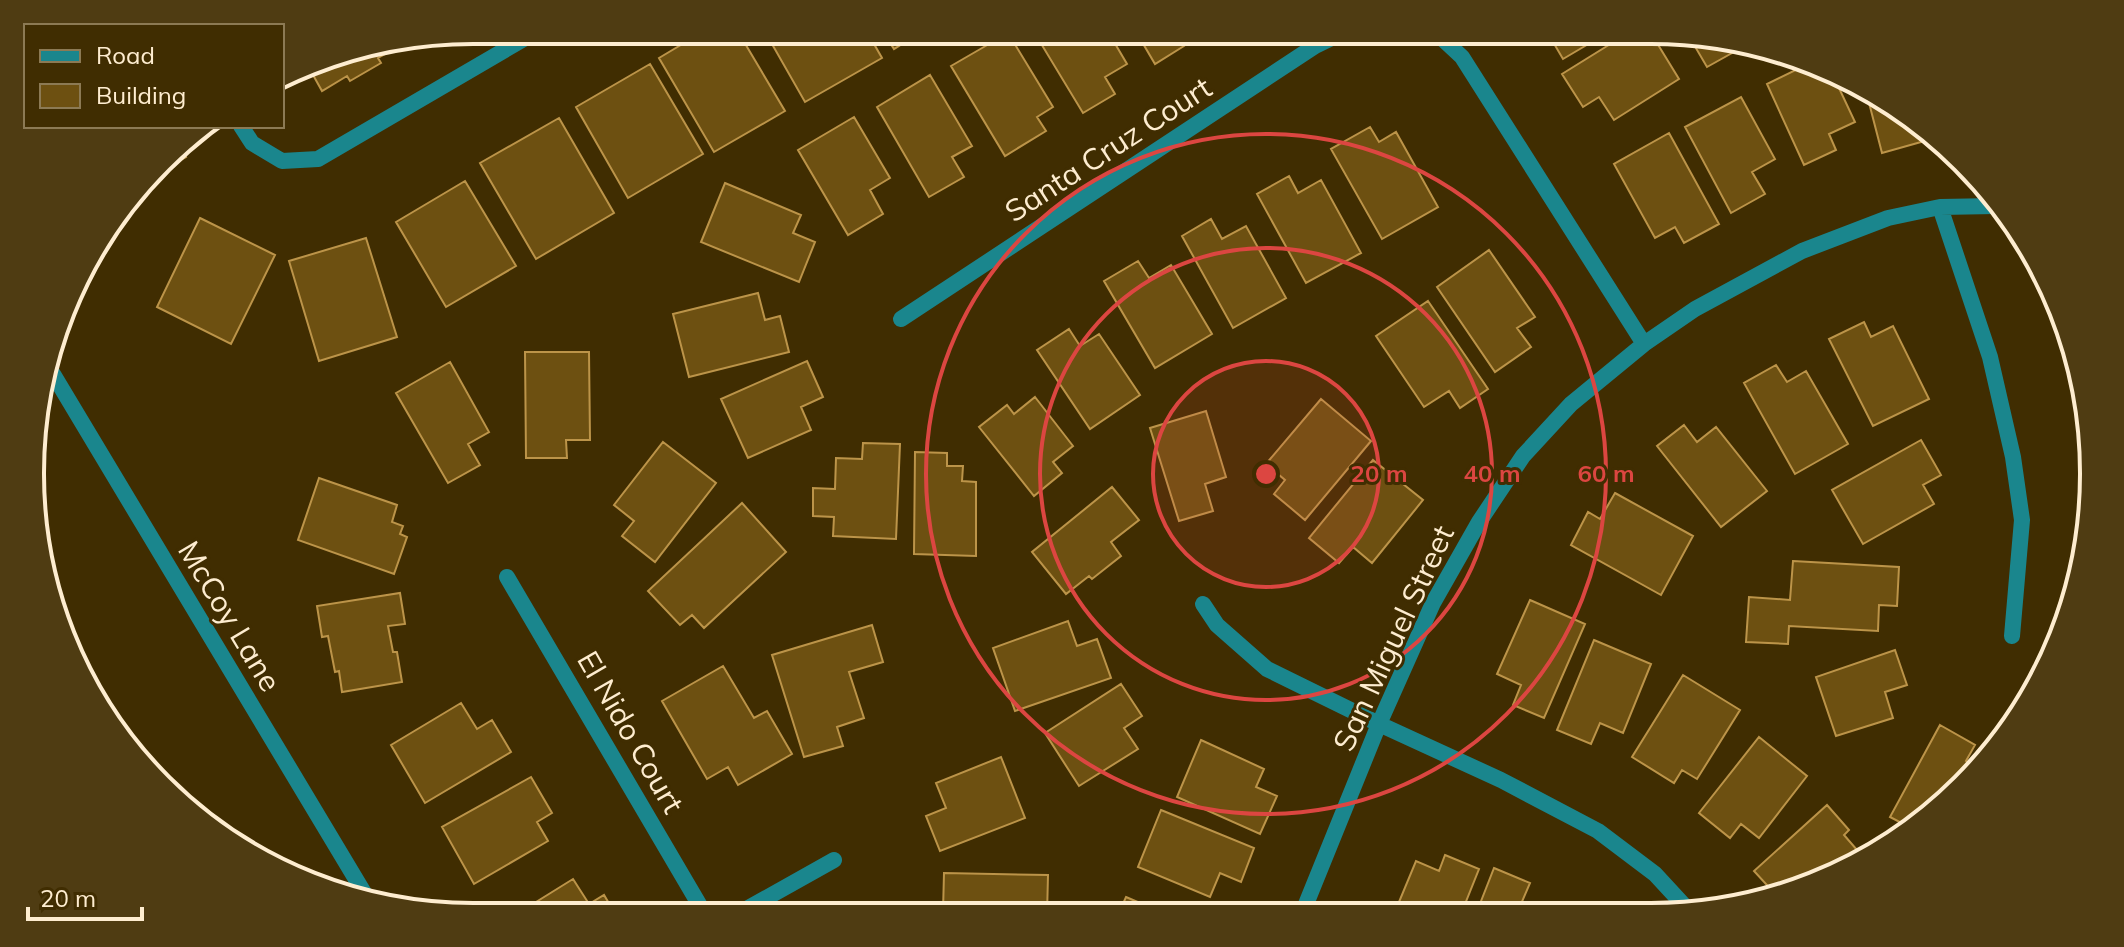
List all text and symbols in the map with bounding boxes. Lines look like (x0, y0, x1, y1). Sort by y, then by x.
legend (24, 24, 284, 128)
text: Road (96, 40, 155, 70)
street label: Santa Cruz Court (998, 68, 1218, 230)
text: Building (96, 80, 186, 110)
text: 20 m (1351, 458, 1407, 488)
text: 40 m (1464, 458, 1520, 488)
text: 60 m (1578, 458, 1634, 488)
centre of rings (1252, 460, 1280, 488)
street label: San Miguel Street (1324, 519, 1462, 757)
street label: McCoy Lane (170, 534, 290, 698)
street label: El Nido Court (569, 644, 693, 820)
scale bar (28, 871, 142, 921)
text: 20 m (40, 883, 96, 913)

